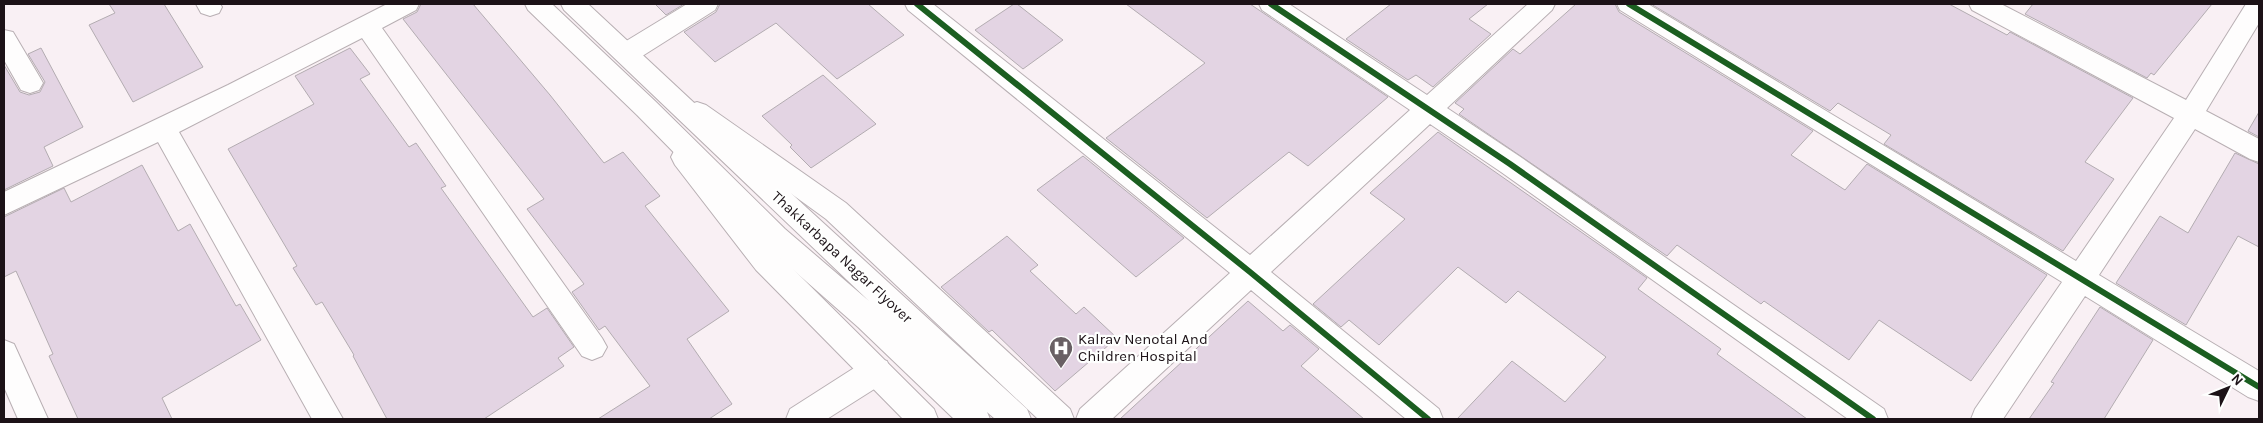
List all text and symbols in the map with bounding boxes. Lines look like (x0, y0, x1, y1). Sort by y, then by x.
street label: Thakkarbapa Nagar Flyover (768, 187, 916, 327)
place label: Kalrav Nenotal And Children Hospital (1078, 330, 1208, 365)
hospital icon: Kalrav Nenotal And Children Hospital (1048, 335, 1074, 369)
north arrow (2203, 363, 2253, 413)
text: N (2227, 370, 2247, 389)

